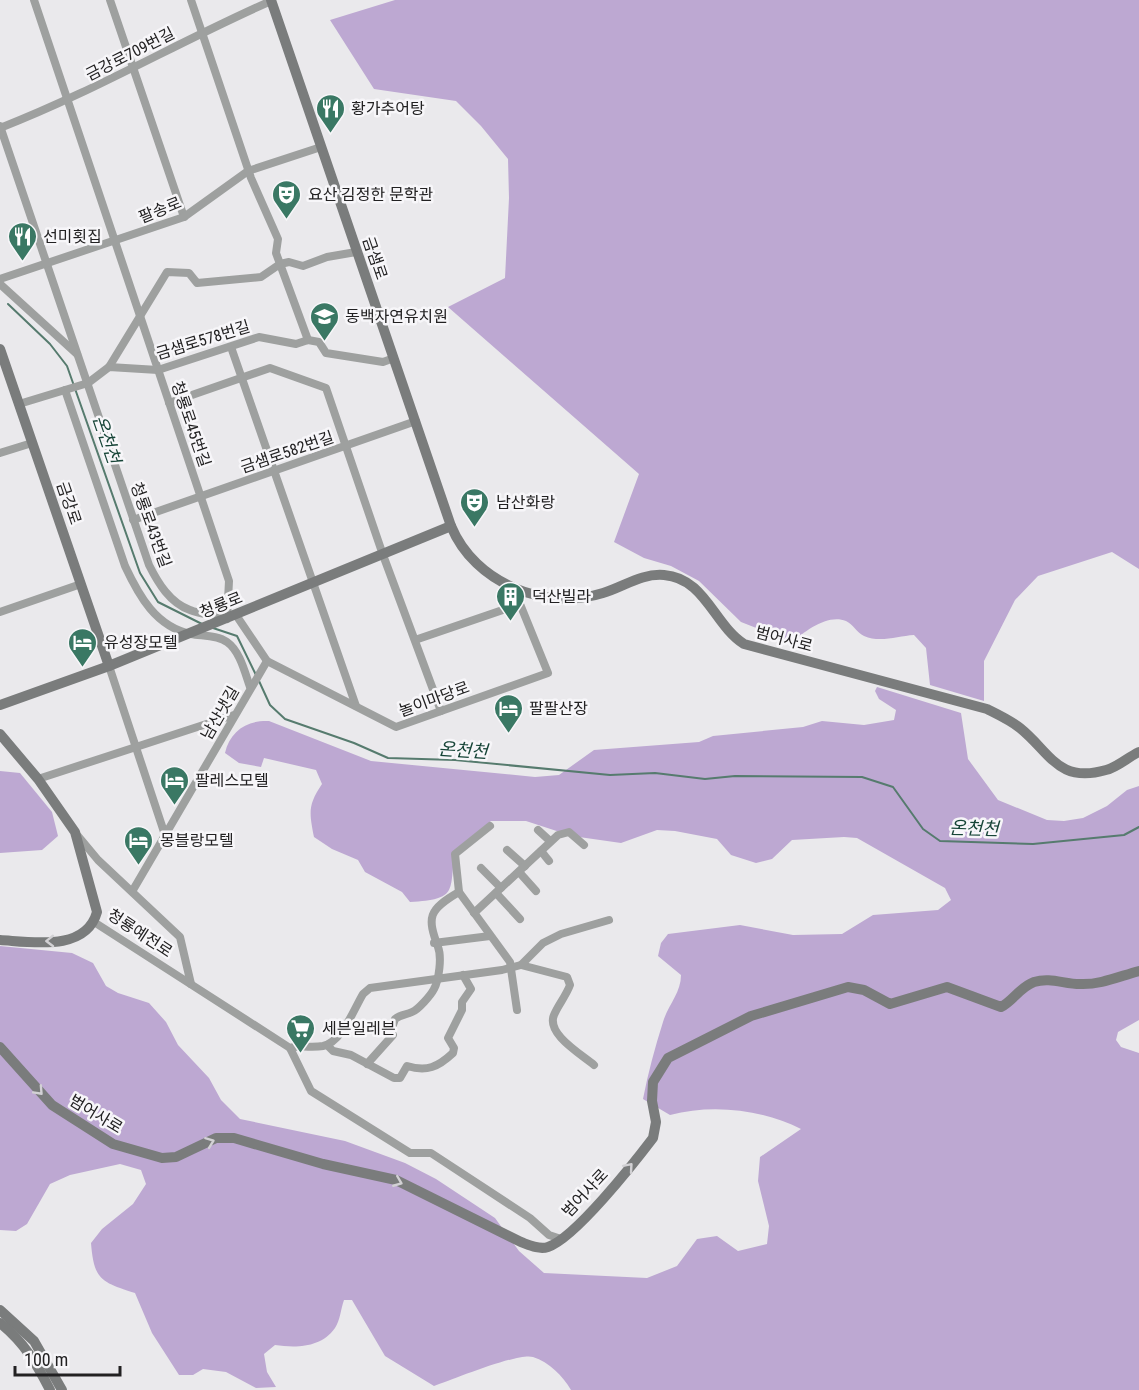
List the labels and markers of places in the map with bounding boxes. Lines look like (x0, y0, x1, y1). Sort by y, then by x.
restaurant icon: 황가추어탕 (314, 92, 346, 134)
place label: 황가추어탕 (351, 99, 425, 118)
theatre icon: 요산 김정한 문학관 (271, 178, 303, 220)
place label: 요산 김정한 문학관 (308, 185, 433, 204)
restaurant icon: 선미횟집 (6, 220, 38, 262)
place label: 선미횟집 (43, 227, 102, 246)
school or university icon: 동백자연유치원 (308, 300, 340, 342)
place label: 동백자연유치원 (345, 307, 448, 326)
theatre icon: 남산화랑 (459, 486, 491, 528)
place label: 남산화랑 (496, 493, 555, 512)
building icon: 덕산빌라 (495, 580, 527, 622)
place label: 덕산빌라 (532, 587, 591, 606)
hotel icon: 유성장모텔 (67, 626, 99, 668)
place label: 유성장모텔 (104, 633, 178, 652)
hotel icon: 팔팔산장 (492, 692, 524, 734)
place label: 팔팔산장 (529, 699, 588, 718)
hotel icon: 팔레스모텔 (158, 764, 190, 806)
place label: 팔레스모텔 (195, 771, 269, 790)
hotel icon: 몽블랑모텔 (123, 824, 155, 866)
place label: 몽블랑모텔 (160, 831, 234, 850)
supermarket icon: 세븐일레븐 (285, 1012, 317, 1054)
place label: 세븐일레븐 (322, 1019, 396, 1038)

